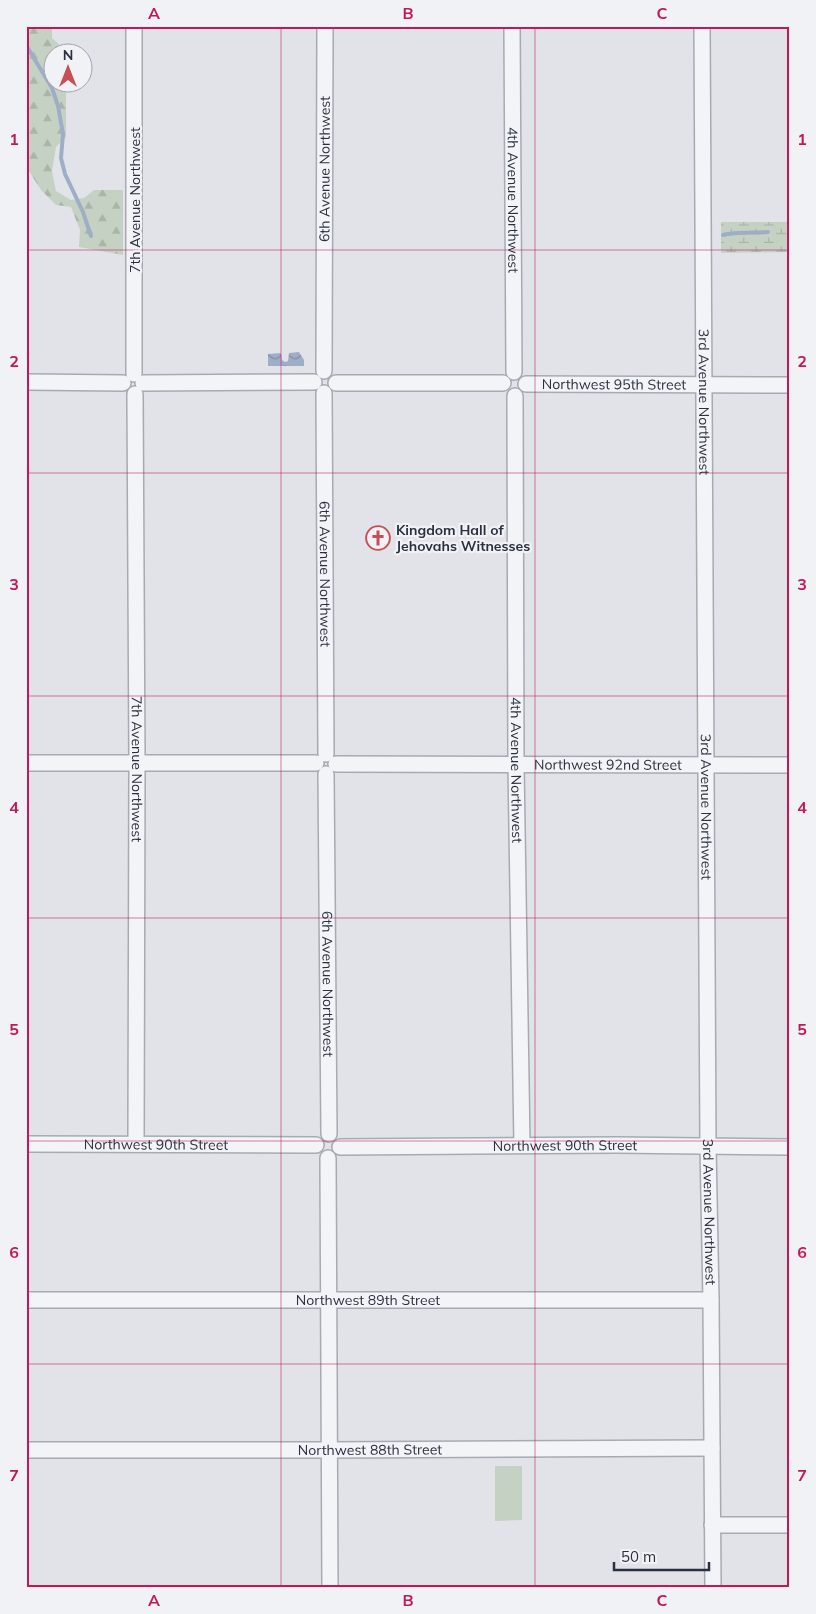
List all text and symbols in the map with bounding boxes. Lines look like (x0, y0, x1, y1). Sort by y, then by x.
text: A (148, 3, 160, 23)
text: B (402, 3, 414, 23)
text: C (657, 3, 668, 23)
north arrow (42, 42, 92, 92)
text: N (63, 46, 73, 64)
street label: 6th Avenue Northwest (315, 96, 334, 242)
street label: 7th Avenue Northwest (126, 127, 144, 273)
street label: 4th Avenue Northwest (504, 127, 522, 273)
text: 1 (9, 129, 19, 149)
text: 1 (797, 129, 807, 149)
street label: 3rd Avenue Northwest (695, 329, 713, 475)
text: 2 (9, 351, 19, 371)
text: 2 (797, 351, 807, 371)
street label: Northwest 95th Street (542, 375, 686, 394)
street label: 6th Avenue Northwest (316, 501, 334, 647)
place label: Kingdom Hall of Jehovahs Witnesses (396, 521, 530, 555)
church icon: Kingdom Hall of Jehovahs Witnesses (365, 525, 391, 551)
text: 3 (9, 574, 19, 594)
text: 3 (797, 574, 807, 594)
street label: 7th Avenue Northwest (128, 696, 146, 842)
street label: 4th Avenue Northwest (507, 697, 526, 843)
street label: 3rd Avenue Northwest (697, 734, 716, 880)
street label: Northwest 92nd Street (534, 755, 682, 774)
text: 4 (9, 797, 19, 817)
text: 4 (797, 797, 807, 817)
street label: 6th Avenue Northwest (318, 911, 337, 1057)
text: 5 (9, 1019, 19, 1039)
text: 5 (797, 1019, 807, 1039)
street label: Northwest 90th Street (84, 1135, 228, 1154)
street label: Northwest 90th Street (493, 1136, 637, 1155)
street label: 3rd Avenue Northwest (699, 1139, 720, 1285)
text: 6 (9, 1242, 19, 1262)
text: 6 (797, 1242, 807, 1262)
street label: Northwest 89th Street (296, 1291, 440, 1309)
street label: Northwest 88th Street (298, 1440, 442, 1459)
text: 7 (9, 1465, 19, 1485)
text: 7 (797, 1465, 807, 1485)
scale bar (614, 1539, 708, 1571)
text: 50 m (621, 1547, 656, 1566)
text: A (148, 1590, 160, 1610)
text: B (402, 1590, 414, 1610)
text: C (657, 1590, 668, 1610)

